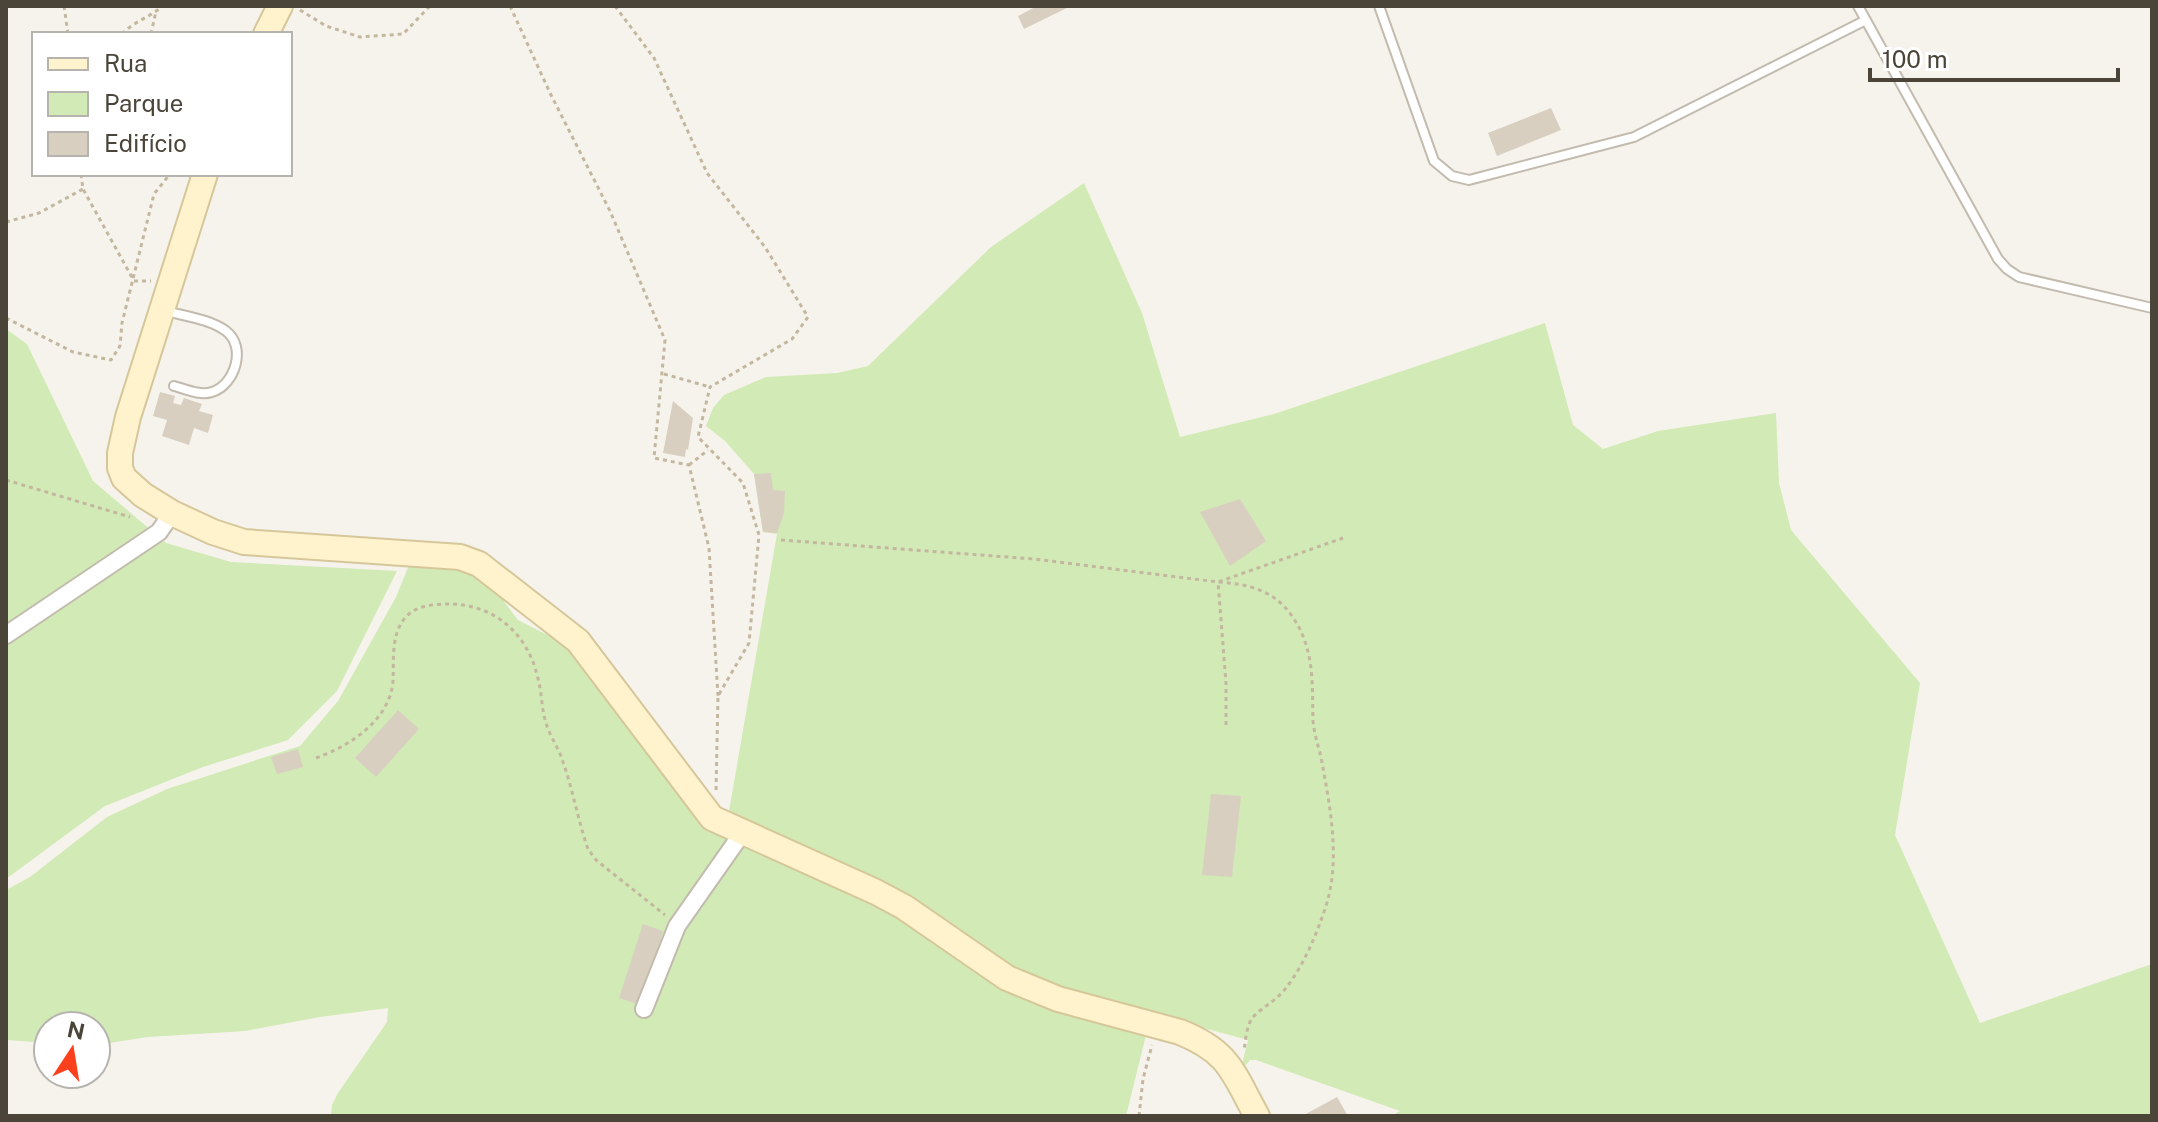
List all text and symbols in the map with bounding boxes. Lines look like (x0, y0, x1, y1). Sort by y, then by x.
legend (32, 32, 292, 176)
scale bar (1870, 32, 2118, 82)
text: 100 m (1882, 45, 1948, 73)
text: Rua (104, 49, 147, 77)
text: Parque (104, 89, 183, 117)
text: Edifício (104, 129, 187, 157)
north arrow (32, 1010, 112, 1090)
text: N (65, 1016, 87, 1045)

